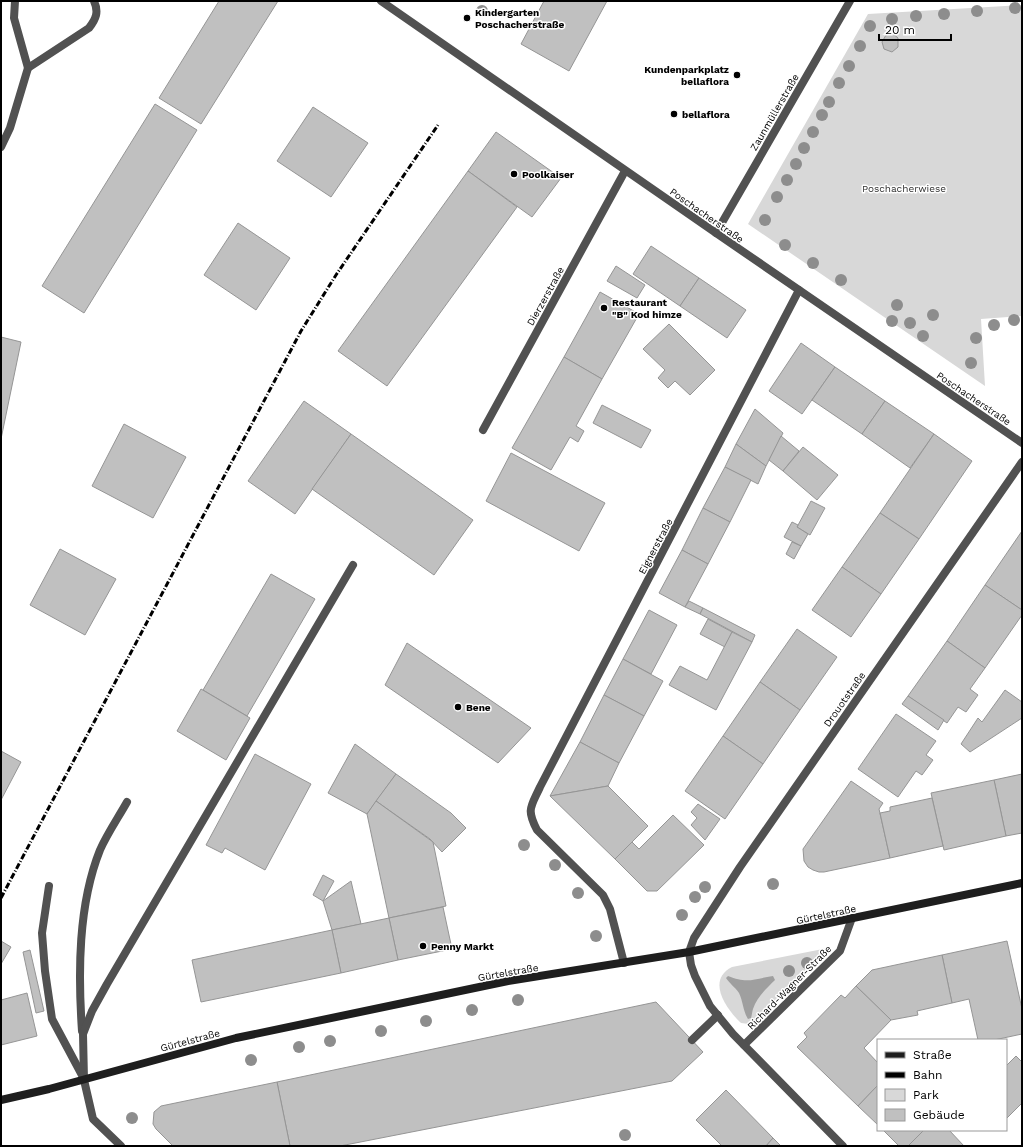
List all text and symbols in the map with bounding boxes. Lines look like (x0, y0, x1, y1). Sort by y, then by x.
place label: Kindergarten Poschacherstraße (475, 7, 565, 30)
marker: Kindergarten Poschacherstraße (462, 13, 472, 23)
scale bar (879, 16, 951, 42)
text: 20 m (885, 23, 915, 37)
place label: Kundenparkplatz bellaflora (644, 64, 729, 87)
marker: Kundenparkplatz bellaflora (732, 70, 742, 80)
street label: Zaunmüllerstraße (748, 72, 801, 153)
marker: bellaflora (669, 109, 679, 119)
place label: bellaflora (682, 109, 730, 120)
marker: Poolkaiser (509, 169, 519, 179)
place label: Poolkaiser (522, 169, 575, 180)
park label: Poschacherwiese (862, 183, 946, 194)
street label: Poschacherstraße (668, 186, 746, 245)
street label: Dierzerstraße (525, 265, 566, 328)
place label: Restaurant "B" Kod himze (612, 297, 682, 320)
marker: Restaurant "B" Kod himze (599, 303, 609, 313)
street label: Poschacherstraße (935, 369, 1013, 427)
street label: Eignerstraße (636, 516, 675, 576)
street label: Drouotstraße (821, 670, 867, 729)
marker: Bene (453, 702, 463, 712)
place label: Bene (466, 702, 491, 713)
street label: Gürtelstraße (795, 903, 857, 926)
marker: Penny Markt (418, 941, 428, 951)
place label: Penny Markt (431, 941, 494, 952)
street label: Richard-Wagner-Straße (745, 943, 834, 1032)
street label: Gürtelstraße (477, 962, 539, 983)
street label: Gürtelstraße (159, 1027, 221, 1054)
legend (877, 1039, 1007, 1131)
text: Straße (913, 1048, 952, 1062)
text: Bahn (913, 1068, 942, 1082)
text: Park (913, 1088, 939, 1102)
text: Gebäude (913, 1108, 965, 1122)

